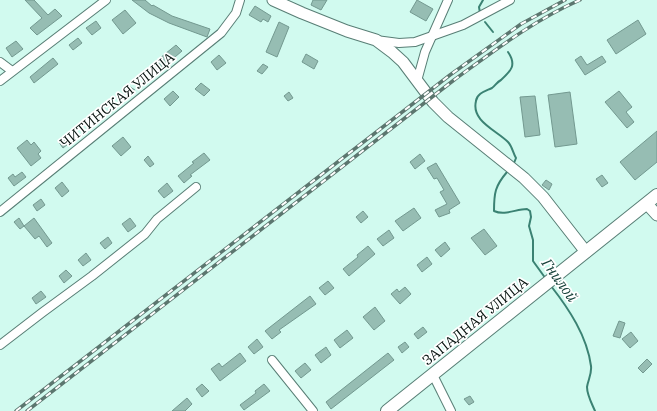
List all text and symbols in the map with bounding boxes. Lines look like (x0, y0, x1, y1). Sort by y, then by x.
street label: ЧИТИНСКАЯ УЛИЦА (56, 48, 178, 152)
water label: Гнилой (537, 254, 582, 306)
street label: ЗАПАДНАЯ УЛИЦА (419, 273, 532, 369)

